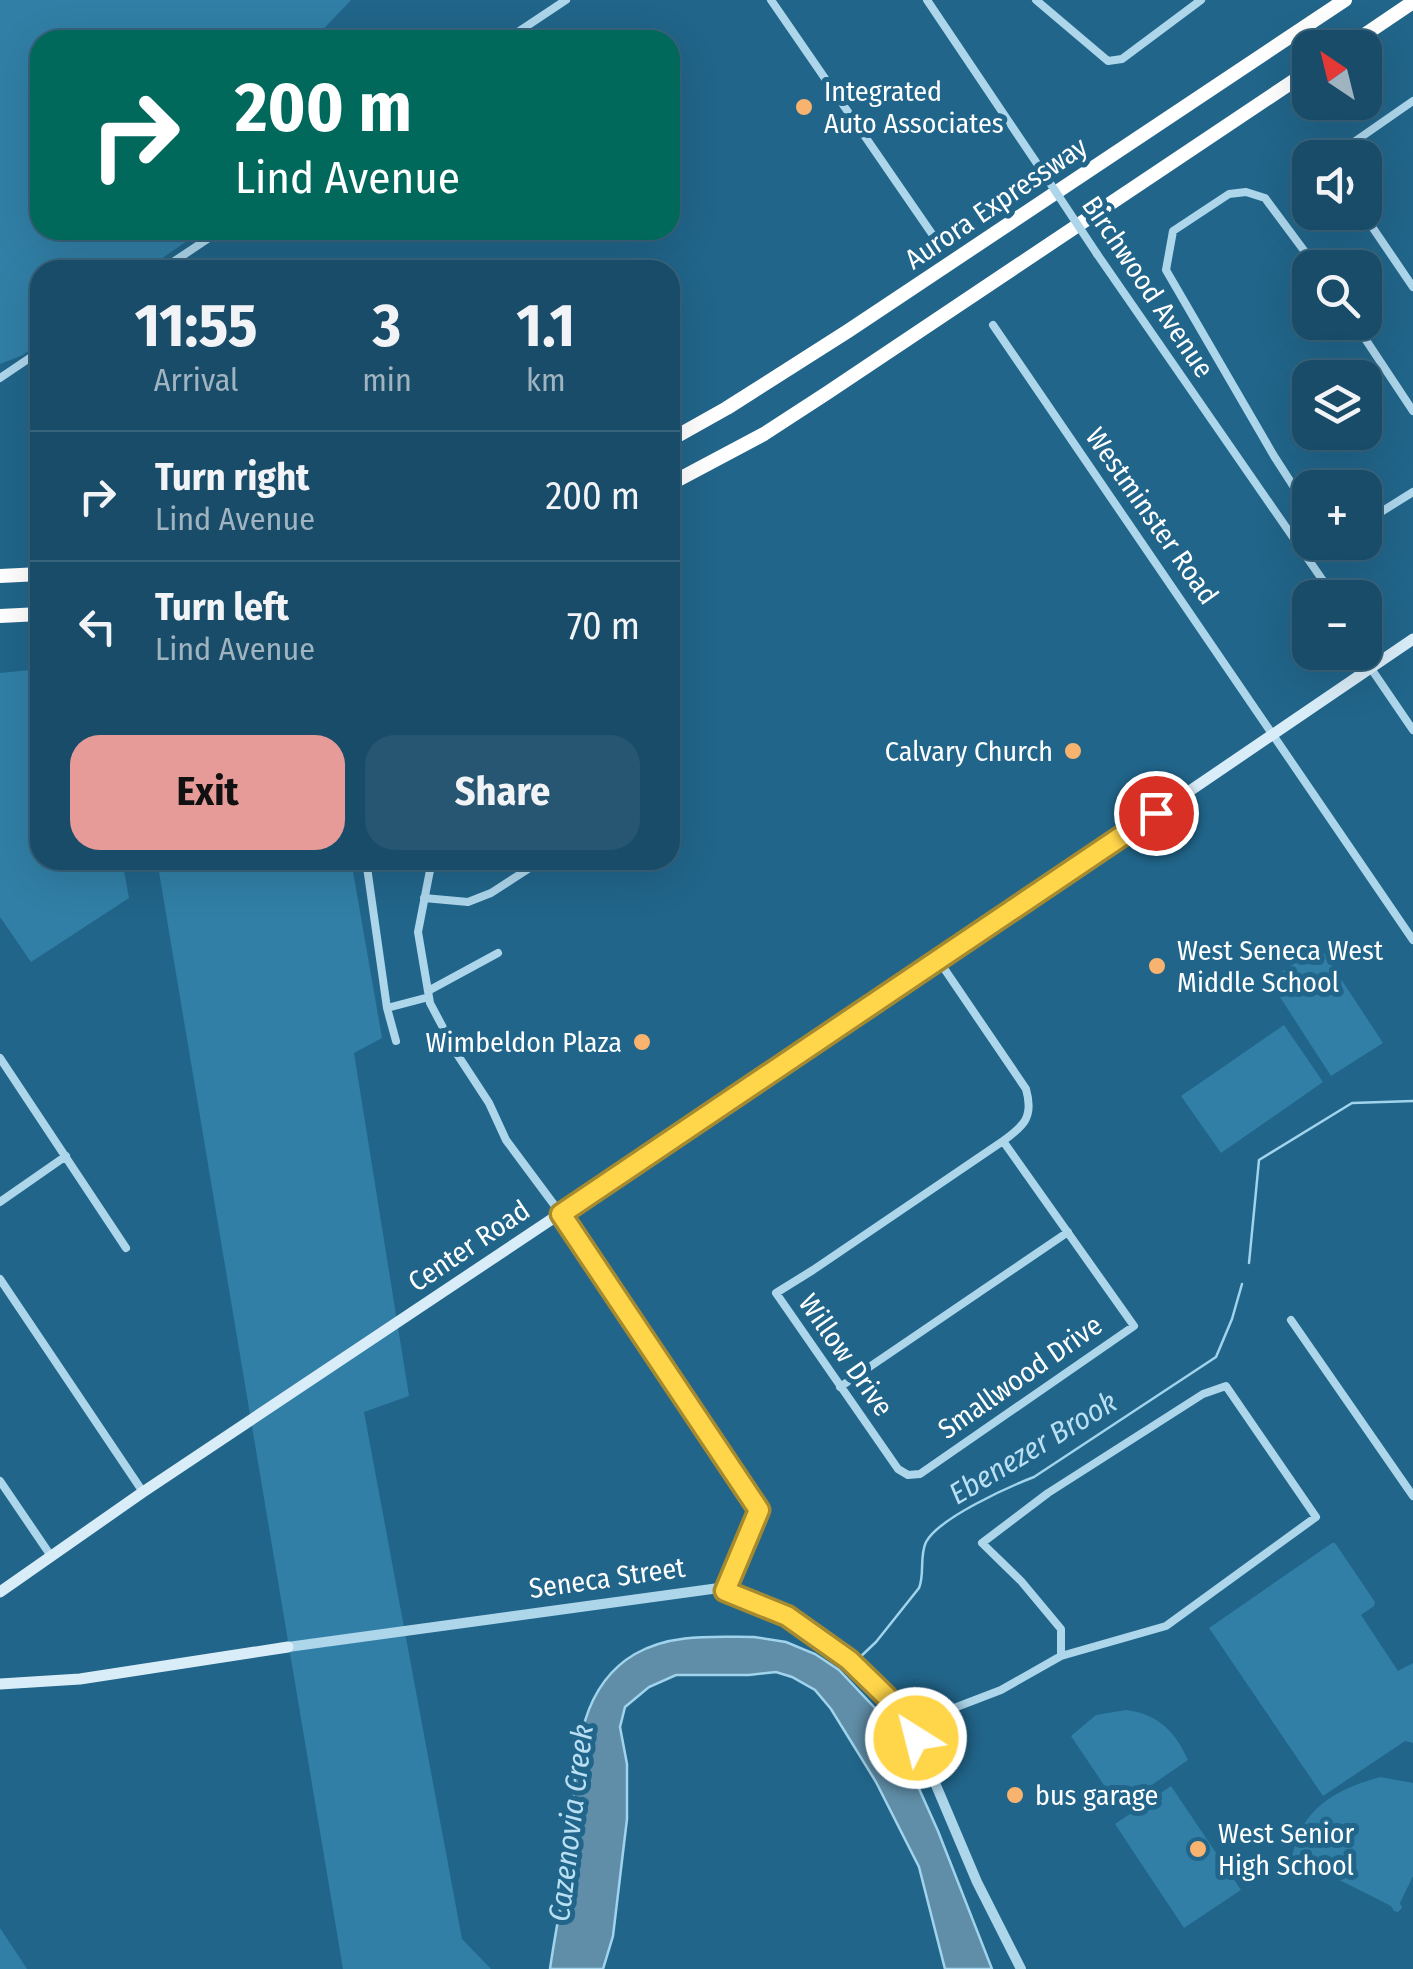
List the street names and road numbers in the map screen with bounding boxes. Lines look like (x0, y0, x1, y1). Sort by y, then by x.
street label: Aurora Expressway (899, 130, 1094, 276)
street label: Birchwood Avenue (1075, 190, 1221, 384)
street label: Westminster Road (1079, 421, 1225, 611)
street label: Center Road (402, 1193, 536, 1299)
street label: Willow Drive (792, 1288, 900, 1422)
street label: Smallwood Drive (932, 1308, 1108, 1446)
street label: Seneca Street (527, 1551, 688, 1605)

